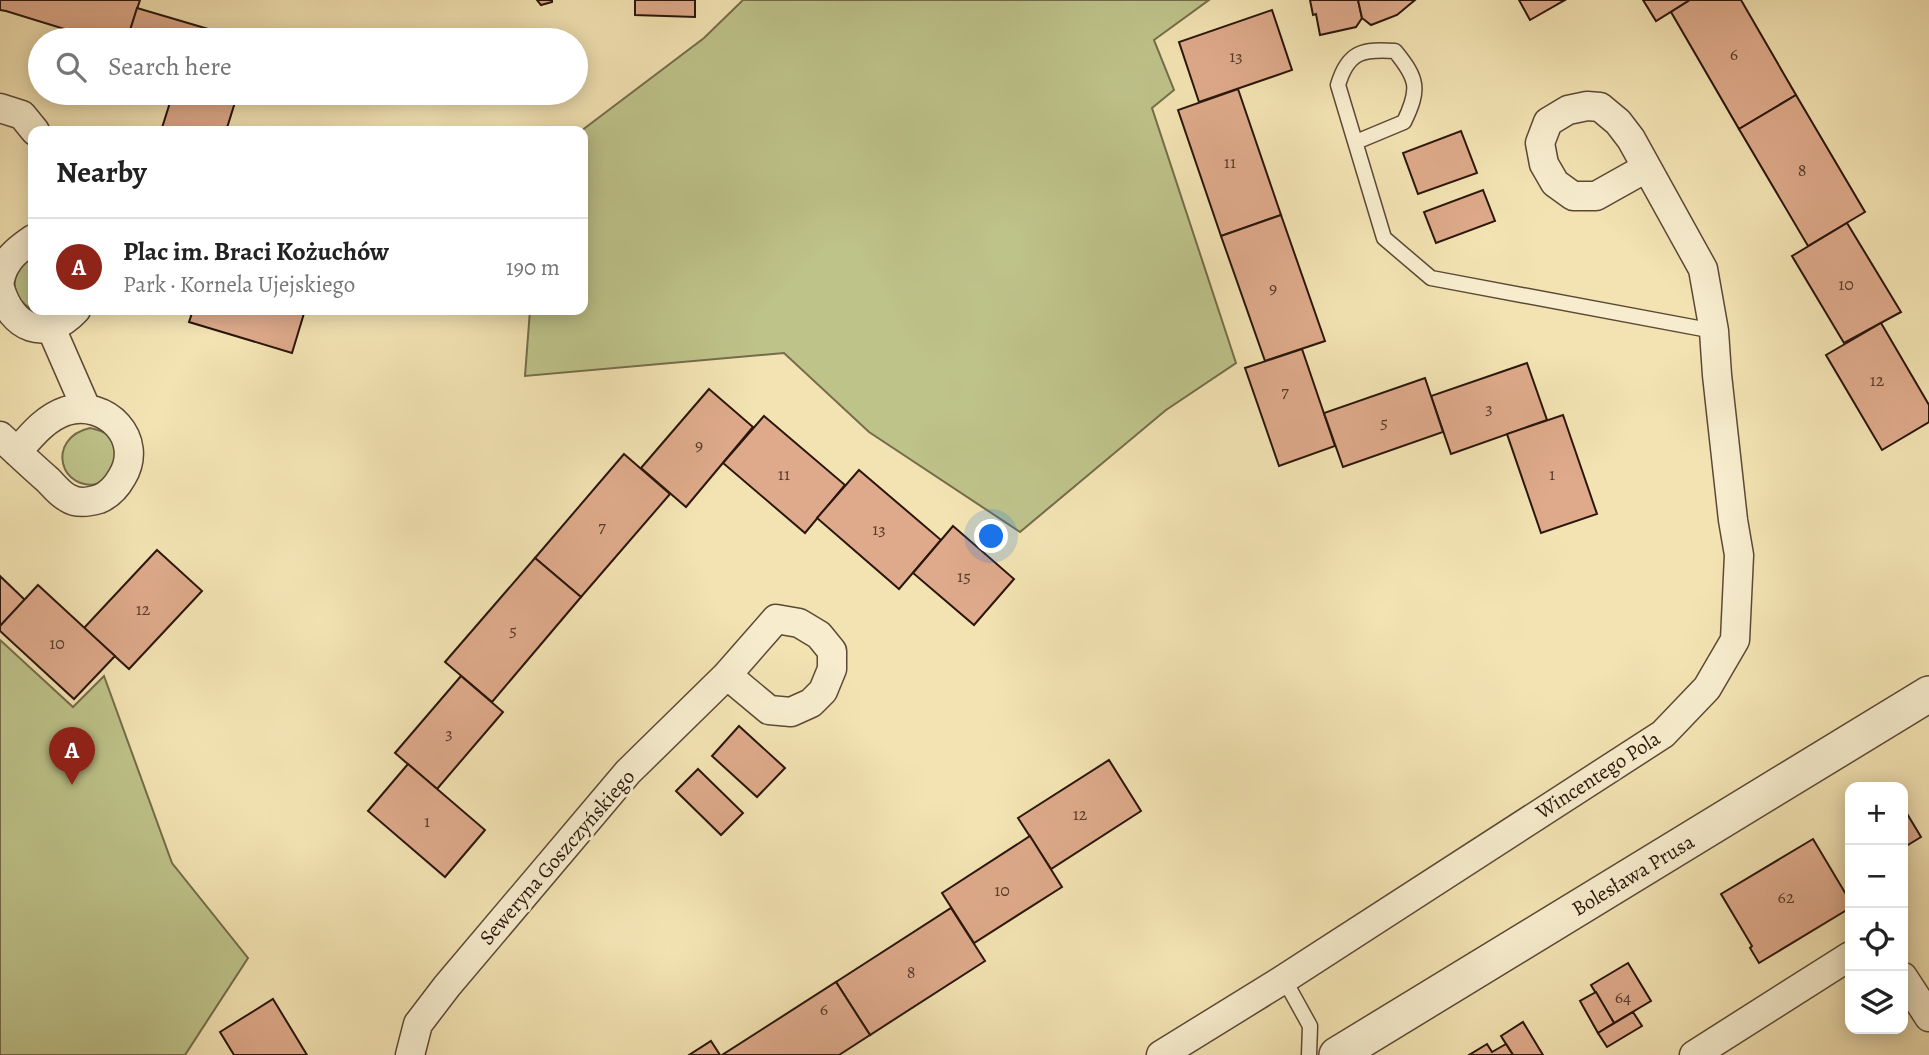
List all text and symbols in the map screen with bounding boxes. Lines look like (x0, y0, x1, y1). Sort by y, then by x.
search box (28, 28, 588, 105)
house number: 6 (1730, 42, 1738, 66)
house number: 13 (1229, 44, 1243, 68)
icon: search (52, 48, 90, 86)
text: Search here (108, 49, 232, 84)
house number: 11 (1224, 150, 1236, 174)
text: Nearby (56, 152, 147, 192)
house number: 8 (1798, 158, 1806, 182)
text: Plac im. Braci Kożuchów (123, 234, 389, 269)
text: A (72, 252, 86, 283)
text: 190 m (506, 252, 560, 283)
text: Park · Kornela Ujejskiego (123, 269, 355, 300)
house number: 10 (1838, 272, 1854, 296)
house number: 9 (1269, 276, 1277, 300)
house number: 12 (1870, 368, 1885, 392)
house number: 7 (1281, 379, 1289, 403)
house number: 3 (1485, 396, 1493, 420)
house number: 5 (1380, 410, 1388, 434)
house number: 9 (695, 433, 703, 457)
house number: 11 (778, 462, 790, 486)
house number: 1 (1549, 462, 1555, 486)
house number: 7 (598, 514, 606, 538)
house number: 13 (872, 517, 886, 541)
your location (974, 519, 1008, 553)
house number: 15 (957, 564, 971, 588)
house number: 12 (136, 597, 151, 621)
house number: 5 (509, 618, 517, 642)
house number: 10 (49, 631, 65, 655)
house number: 3 (445, 721, 453, 745)
street label: Wincentego Pola (1530, 724, 1666, 826)
pin: A (49, 727, 95, 785)
street label: Seweryna Goszczyńskiego (473, 763, 641, 951)
map controls (1845, 782, 1908, 1034)
button: + (1845, 782, 1908, 845)
house number: 12 (1073, 802, 1088, 826)
house number: 1 (424, 809, 430, 833)
street label: Bolesława Prusa (1567, 827, 1700, 923)
button: − (1845, 845, 1908, 908)
house number: 10 (994, 878, 1010, 902)
house number: 62 (1778, 885, 1795, 909)
button: locate (1845, 908, 1908, 971)
house number: 8 (907, 960, 915, 984)
button: layers (1845, 971, 1908, 1034)
house number: 64 (1615, 985, 1631, 1009)
house number: 6 (820, 997, 828, 1021)

